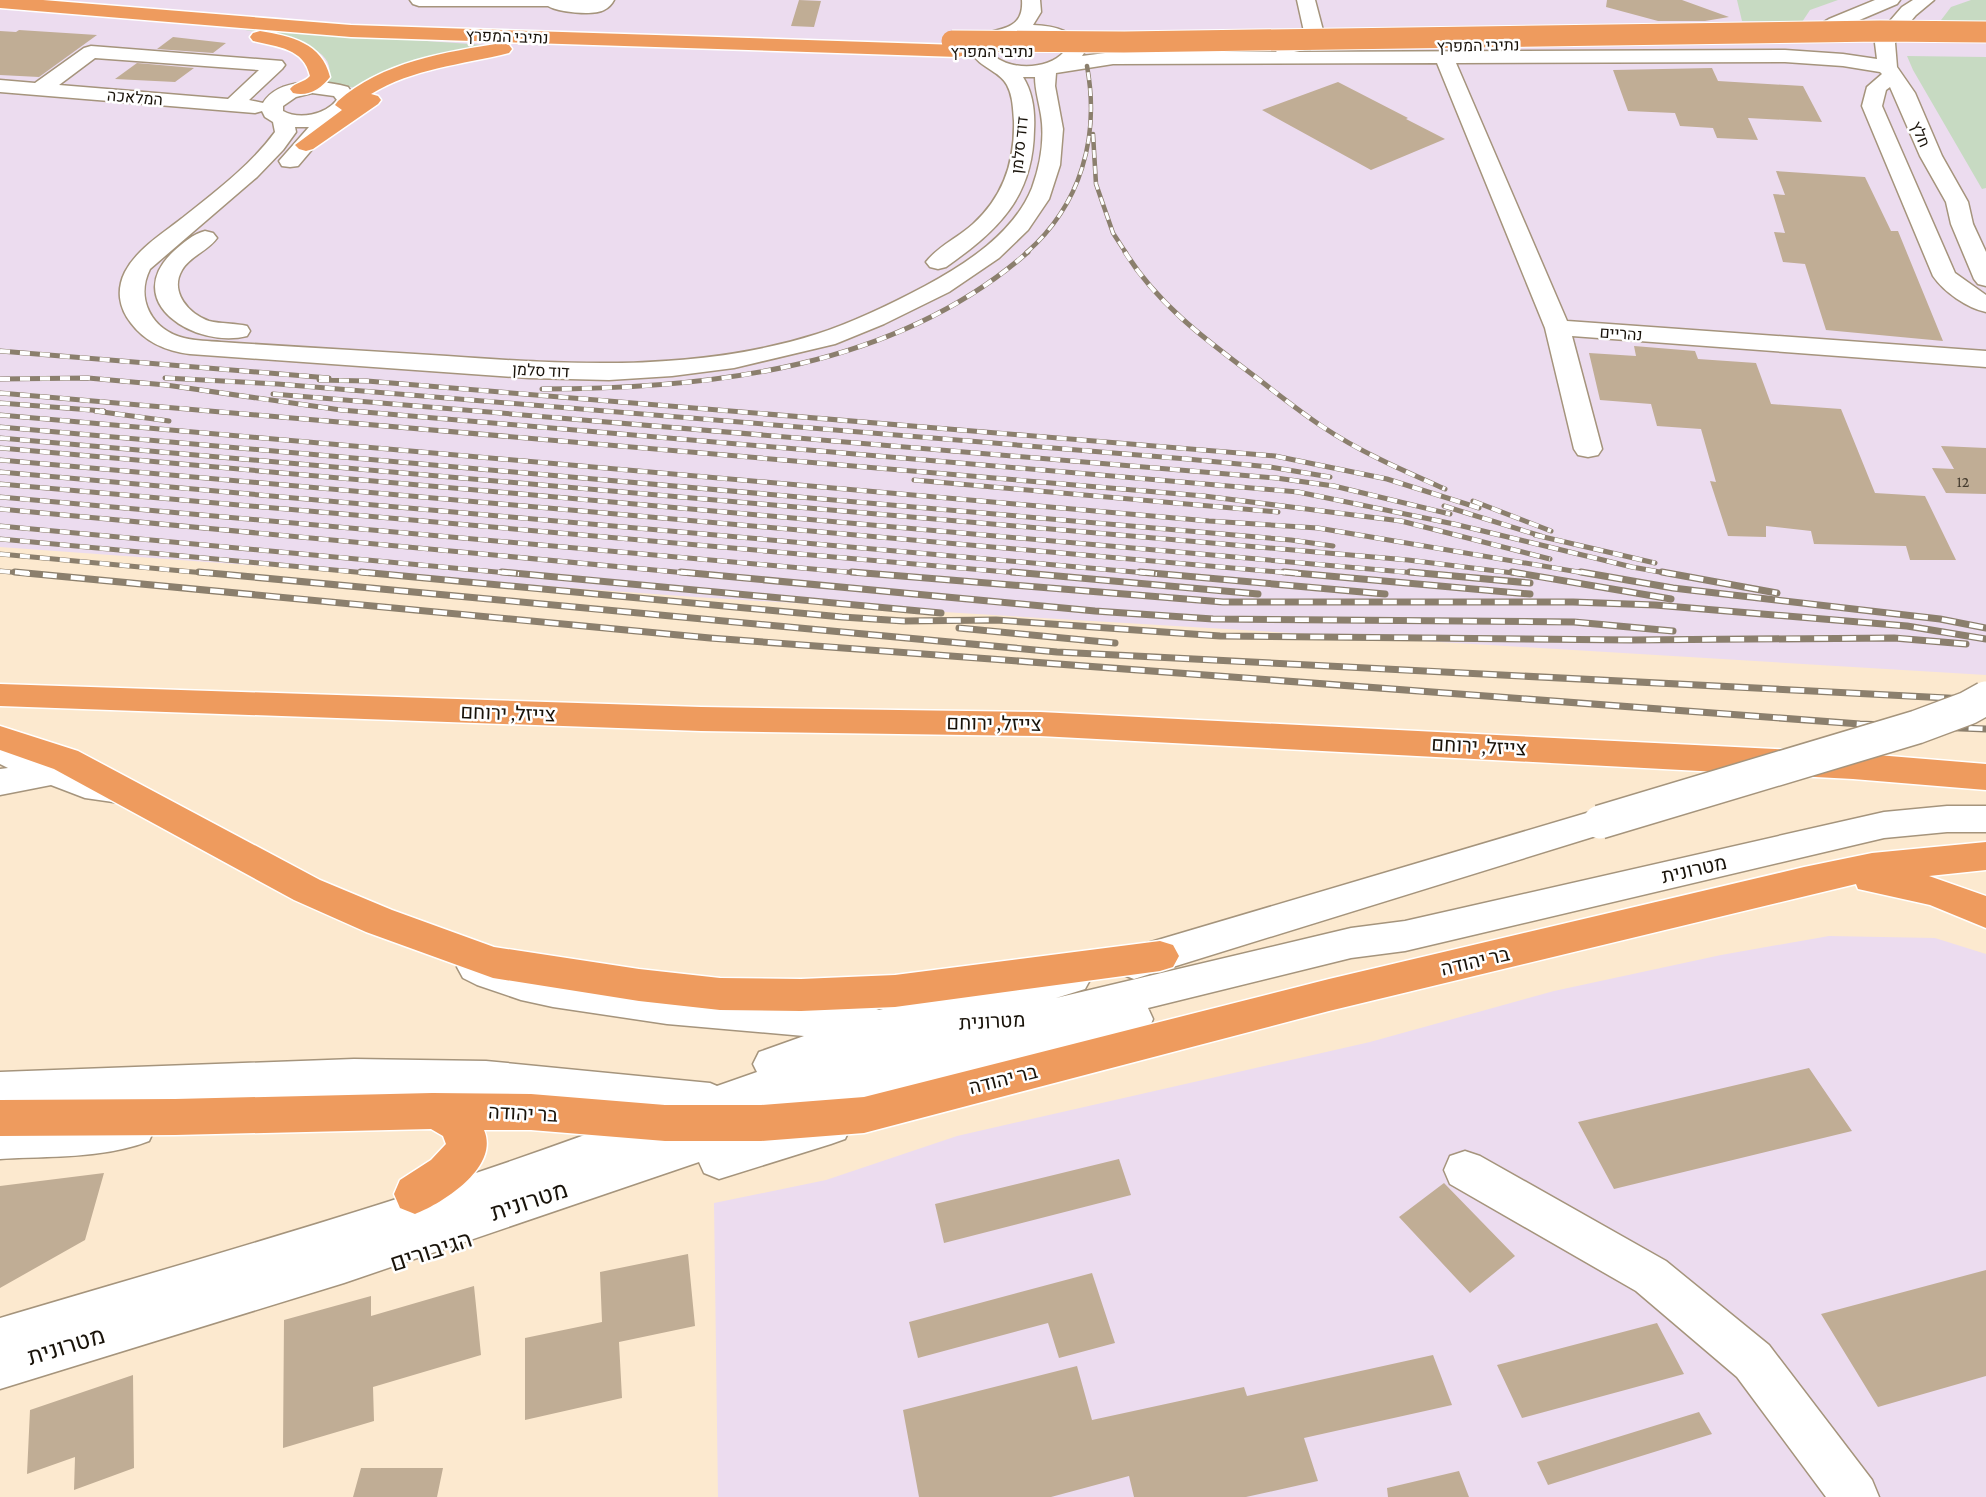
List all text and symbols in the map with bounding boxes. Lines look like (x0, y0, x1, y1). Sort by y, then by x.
street label: נתיבי המפרץ (465, 27, 549, 46)
street label: נתיבי המפרץ (1436, 36, 1520, 55)
street label: נתיבי המפרץ (951, 43, 1033, 60)
street label: המלאכה (106, 87, 164, 108)
street label: דוד סלמן (1008, 116, 1031, 175)
street label: חלץ (1908, 119, 1934, 150)
street label: נהריים (1599, 324, 1643, 343)
street label: דוד סלמן (512, 361, 570, 380)
house number: 12 (1957, 473, 1970, 490)
street label: צייזל, ירוחם (460, 700, 556, 726)
street label: צייזל, ירוחם (946, 711, 1042, 735)
street label: צייזל, ירוחם (1431, 733, 1527, 759)
street label: מטרונית (1659, 851, 1729, 887)
street label: בר יהודה (1438, 942, 1512, 980)
street label: מטרונית (958, 1008, 1026, 1034)
street label: בר יהודה (966, 1060, 1040, 1098)
street label: בר יהודה (487, 1100, 559, 1126)
street label: מטרונית (487, 1175, 571, 1226)
street label: הגיבורים (386, 1225, 475, 1276)
street label: מטרונית (24, 1321, 108, 1370)

